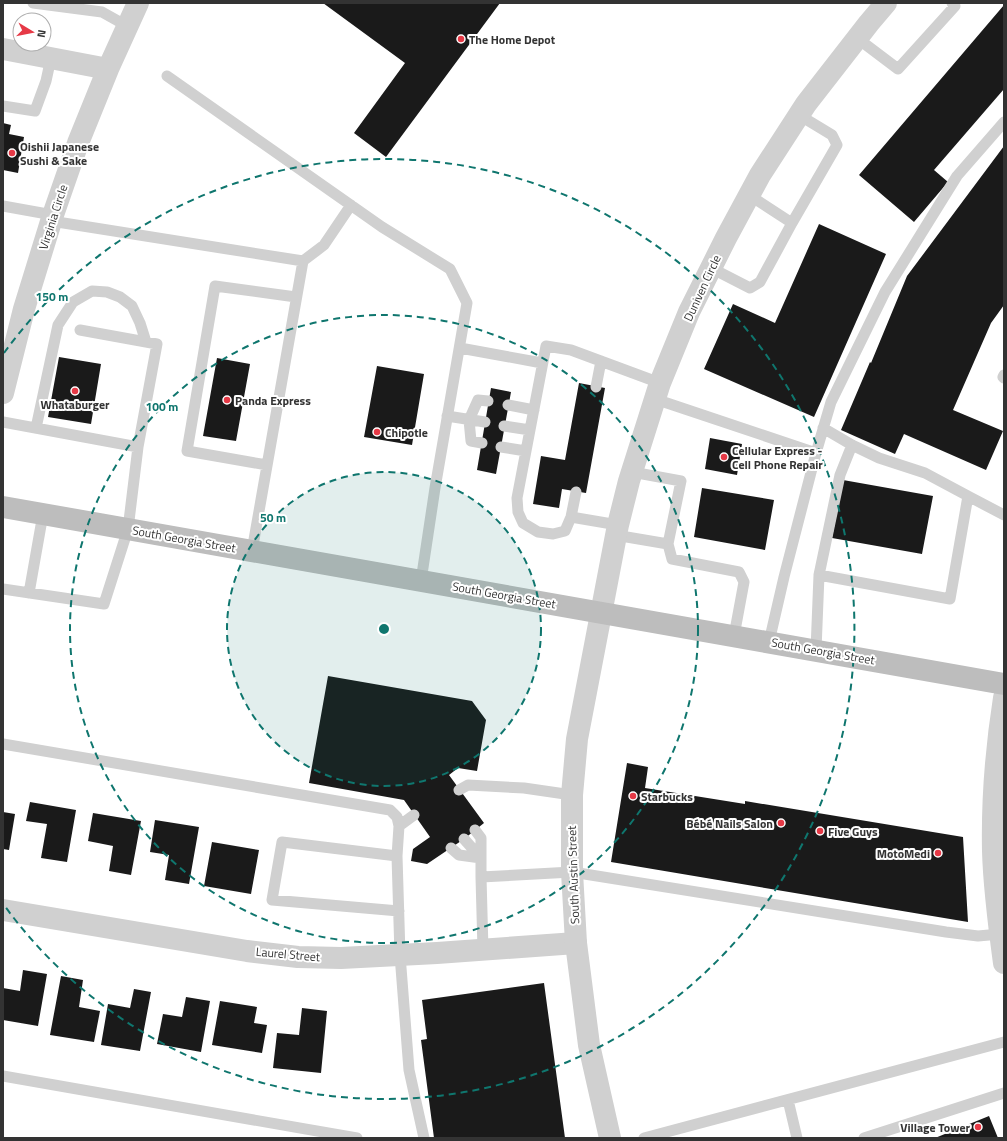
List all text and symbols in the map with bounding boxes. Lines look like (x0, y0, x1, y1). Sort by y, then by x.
north arrow (12, 12, 52, 52)
text: N (33, 29, 50, 39)
place label: The Home Depot (469, 30, 556, 49)
marker: The Home Depot (456, 34, 466, 44)
place label: Oishii Japanese Sushi & Sake (20, 137, 99, 170)
marker: Oishii Japanese Sushi & Sake (7, 148, 17, 158)
street label: Virginia Circle (34, 182, 72, 252)
street label: Duniven Circle (678, 252, 726, 324)
text: 150 m (36, 287, 68, 306)
marker: Whataburger (70, 386, 80, 396)
place label: Panda Express (235, 391, 311, 410)
place label: Whataburger (40, 395, 110, 414)
marker: Panda Express (222, 395, 232, 405)
text: 100 m (146, 397, 178, 416)
place label: Chipotle (385, 423, 428, 442)
marker: Chipotle (372, 427, 382, 437)
place label: Cellular Express - Cell Phone Repair (732, 441, 823, 474)
marker: Cellular Express - Cell Phone Repair (719, 452, 729, 462)
text: 50 m (260, 508, 286, 527)
street label: South Georgia Street (131, 521, 238, 558)
street label: South Georgia Street (451, 577, 558, 614)
centre of rings (377, 622, 391, 636)
street label: South Georgia Street (770, 633, 877, 670)
place label: Starbucks (641, 787, 693, 806)
marker: Starbucks (628, 791, 638, 801)
place label: Bébé Nails Salon (686, 814, 773, 833)
marker: Bébé Nails Salon (776, 818, 786, 828)
place label: Five Guys (828, 822, 878, 841)
street label: South Austin Street (562, 825, 584, 925)
marker: Five Guys (815, 826, 825, 836)
place label: MotoMedi (877, 844, 930, 863)
marker: MotoMedi (933, 848, 943, 858)
street label: Laurel Street (255, 942, 322, 966)
place label: Village Tower (900, 1118, 971, 1137)
marker: Village Tower (973, 1122, 983, 1132)

